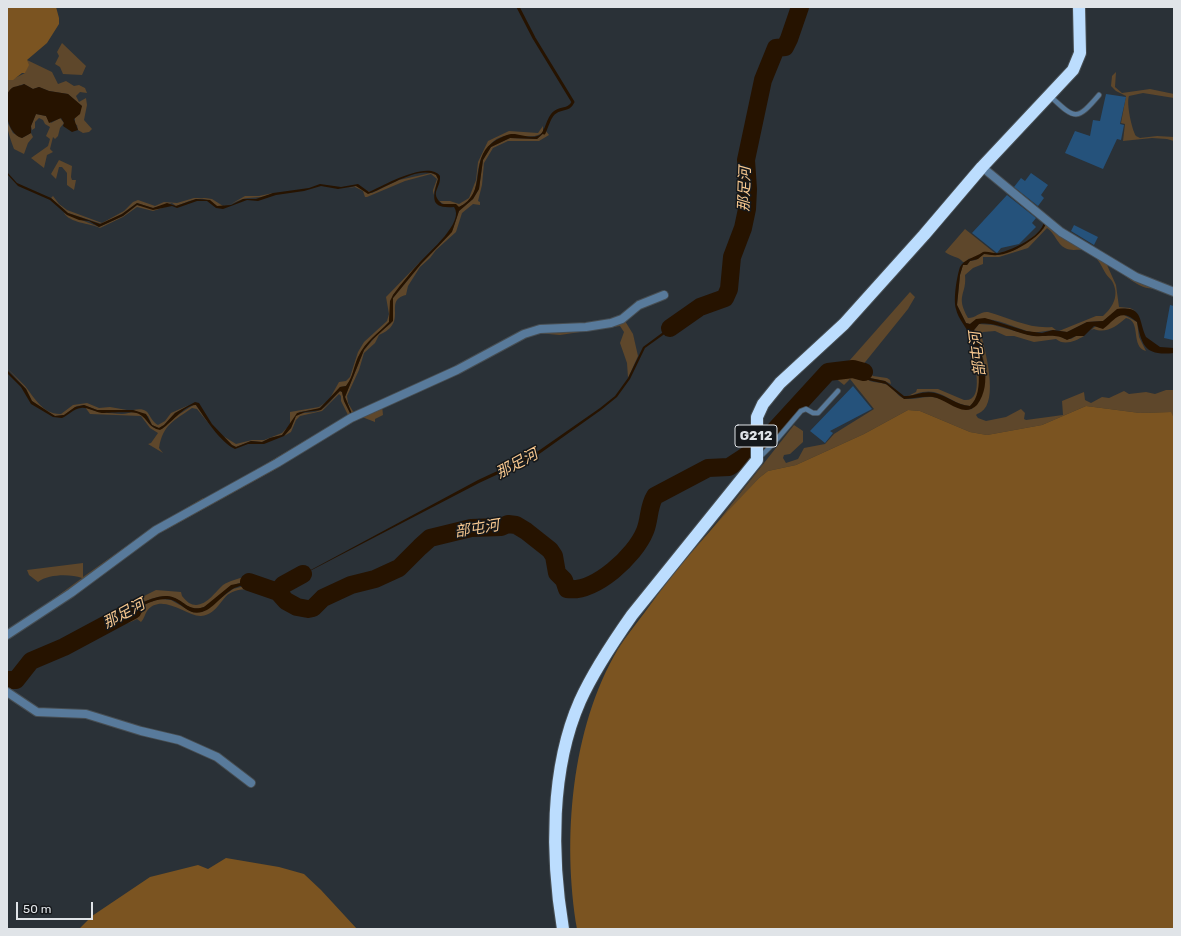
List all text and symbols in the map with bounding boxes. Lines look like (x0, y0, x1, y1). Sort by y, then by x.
water label: 那足河 (735, 166, 755, 212)
water label: 部屯河 (966, 331, 990, 377)
road number: G212 (735, 425, 777, 447)
water label: 那足河 (493, 445, 541, 483)
water label: 部屯河 (453, 517, 501, 541)
water label: 那足河 (100, 595, 148, 633)
scale bar (18, 894, 95, 920)
text: 50 m (23, 902, 51, 916)

